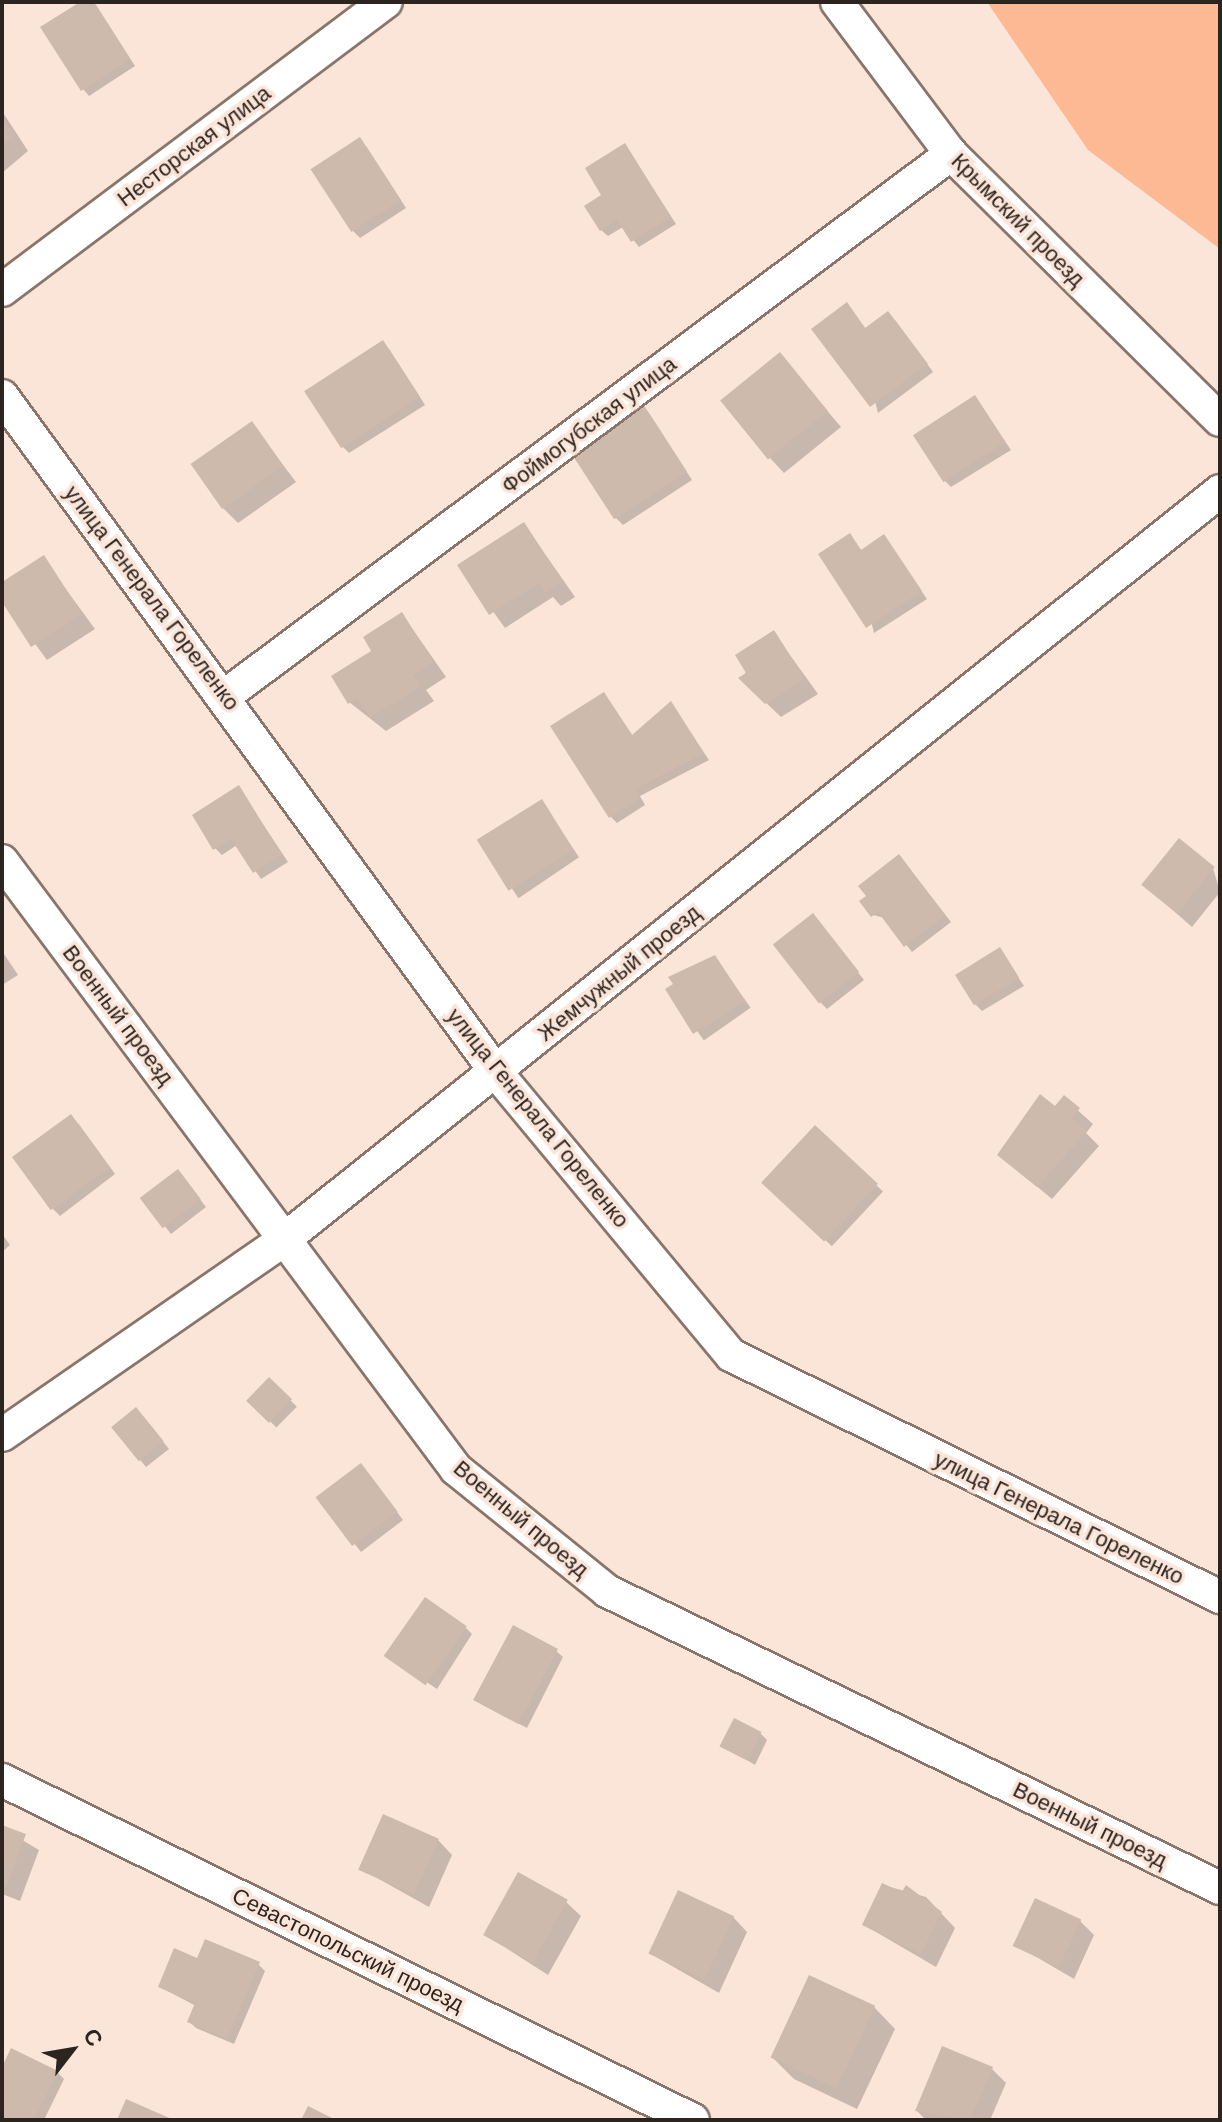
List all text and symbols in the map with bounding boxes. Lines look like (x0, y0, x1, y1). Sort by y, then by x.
street label: Несторская улица (112, 80, 276, 212)
street label: Крымский проезд (946, 148, 1090, 292)
street label: Фоймогубская улица (496, 351, 682, 499)
street label: улица Генерала Гореленко (59, 480, 245, 716)
street label: Жемчужный проезд (532, 899, 706, 1047)
street label: Военный проезд (57, 940, 179, 1090)
street label: улица Генерала Гореленко (441, 1003, 635, 1233)
street label: улица Генерала Гореленко (930, 1446, 1188, 1590)
street label: Военный проезд (448, 1455, 594, 1583)
street label: Военный проезд (1009, 1776, 1171, 1874)
street label: Севастопольский проезд (228, 1882, 468, 2018)
north arrow (32, 2010, 112, 2090)
text: С (76, 2023, 110, 2052)

